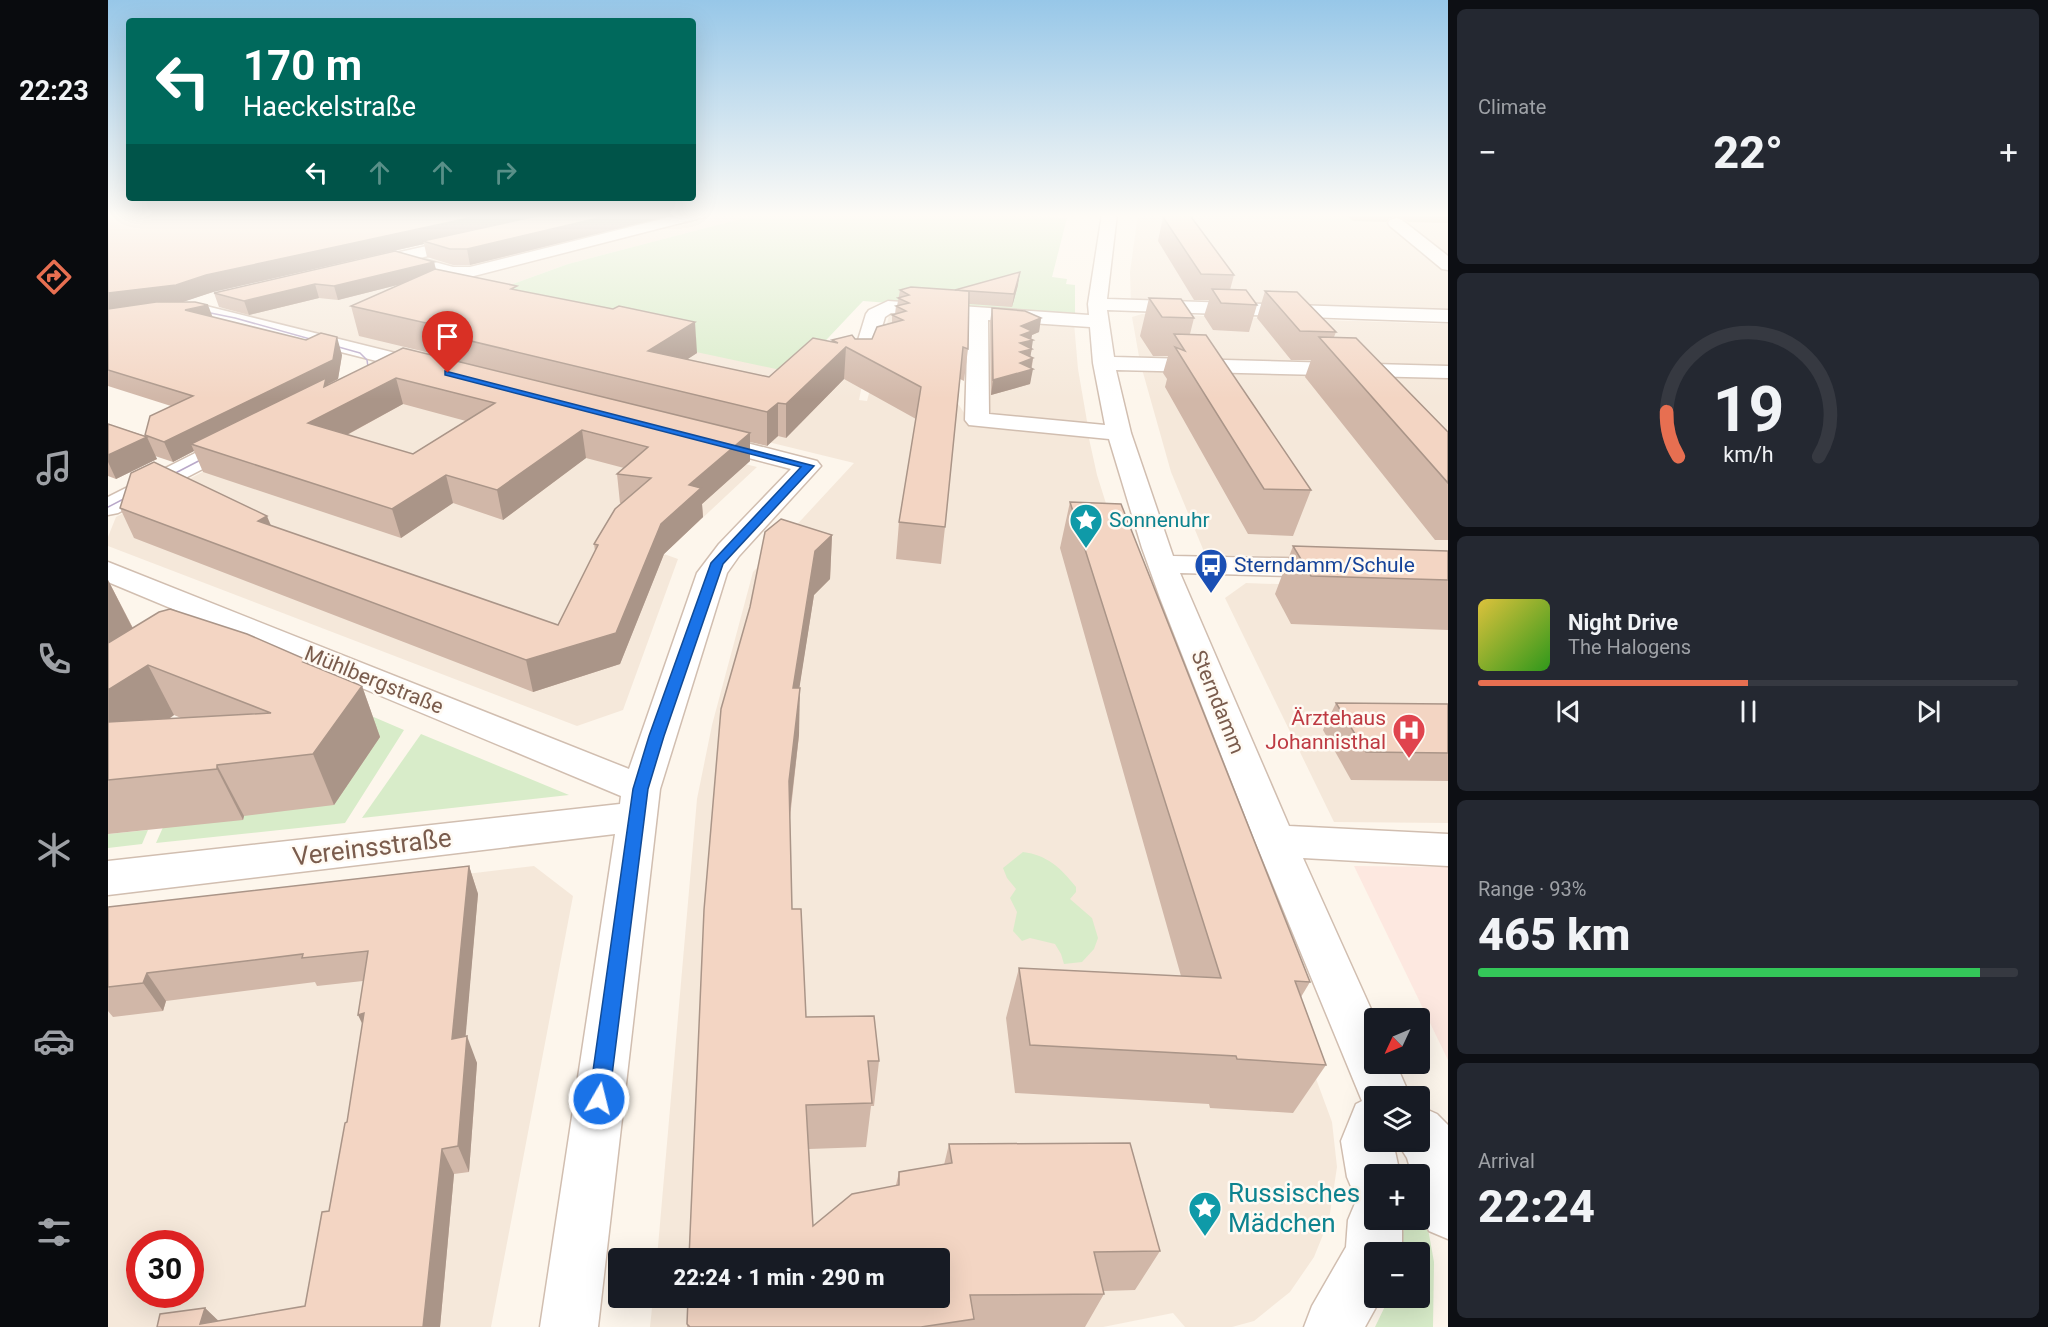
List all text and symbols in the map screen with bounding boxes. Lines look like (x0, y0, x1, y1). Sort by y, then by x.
text: 170 m (243, 41, 362, 90)
icon: left (144, 42, 222, 120)
text: 22:23 (19, 75, 89, 107)
text: Haeckelstraße (243, 91, 416, 123)
text: Climate (1478, 95, 1546, 119)
text: 22° (1713, 126, 1783, 179)
text: − (1478, 133, 1497, 172)
text: + (1999, 133, 2018, 172)
icon: left (300, 156, 333, 189)
icon: ahead (363, 156, 396, 189)
icon: ahead (426, 156, 459, 189)
icon: right (489, 156, 522, 189)
icon: directions (33, 256, 75, 298)
pin (422, 311, 473, 373)
icon: arrive (431, 320, 464, 353)
text: 19 (1712, 373, 1784, 446)
text: km/h (1723, 442, 1773, 467)
icon: music (33, 447, 75, 489)
place icon: Sonnenuhr (1068, 502, 1104, 549)
place label: Sonnenuhr (1109, 508, 1210, 532)
bus stop icon: Sterndamm/Schule (1193, 547, 1229, 594)
place label: Sterndamm/Schule (1234, 553, 1415, 577)
text: Night Drive (1568, 610, 1678, 635)
text: The Halogens (1568, 635, 1691, 659)
icon: phone (33, 638, 75, 680)
street label: Mühlbergstraße (301, 641, 447, 719)
street label: Sterndamm (1186, 647, 1250, 757)
icon: previous (1552, 695, 1585, 728)
icon: pause (1732, 695, 1765, 728)
icon: next (1912, 695, 1945, 728)
place label: Ärztehaus Johannisthal (1265, 706, 1386, 754)
hospital icon: Ärztehaus Johannisthal (1391, 712, 1427, 759)
street label: Vereinsstraße (291, 822, 453, 872)
icon: climate (33, 829, 75, 871)
text: Range · 93% (1478, 877, 1586, 901)
text: 465 km (1478, 908, 1630, 961)
north arrow (1364, 1008, 1430, 1074)
map controls (1364, 1008, 1430, 1308)
icon: car (33, 1020, 75, 1062)
position arrow (567, 1067, 631, 1131)
button: layers (1364, 1086, 1430, 1152)
text: Arrival (1478, 1149, 1535, 1173)
button: + (1364, 1164, 1430, 1230)
place label: Russisches Mädchen (1228, 1178, 1360, 1238)
text: 22:24 (1478, 1180, 1595, 1233)
place icon: Russisches Mädchen (1187, 1190, 1223, 1237)
icon: filters (33, 1211, 75, 1253)
speed limit sign: 30 (126, 1230, 204, 1308)
button: − (1364, 1242, 1430, 1308)
text: 22:24 · 1 min · 290 m (674, 1265, 884, 1290)

